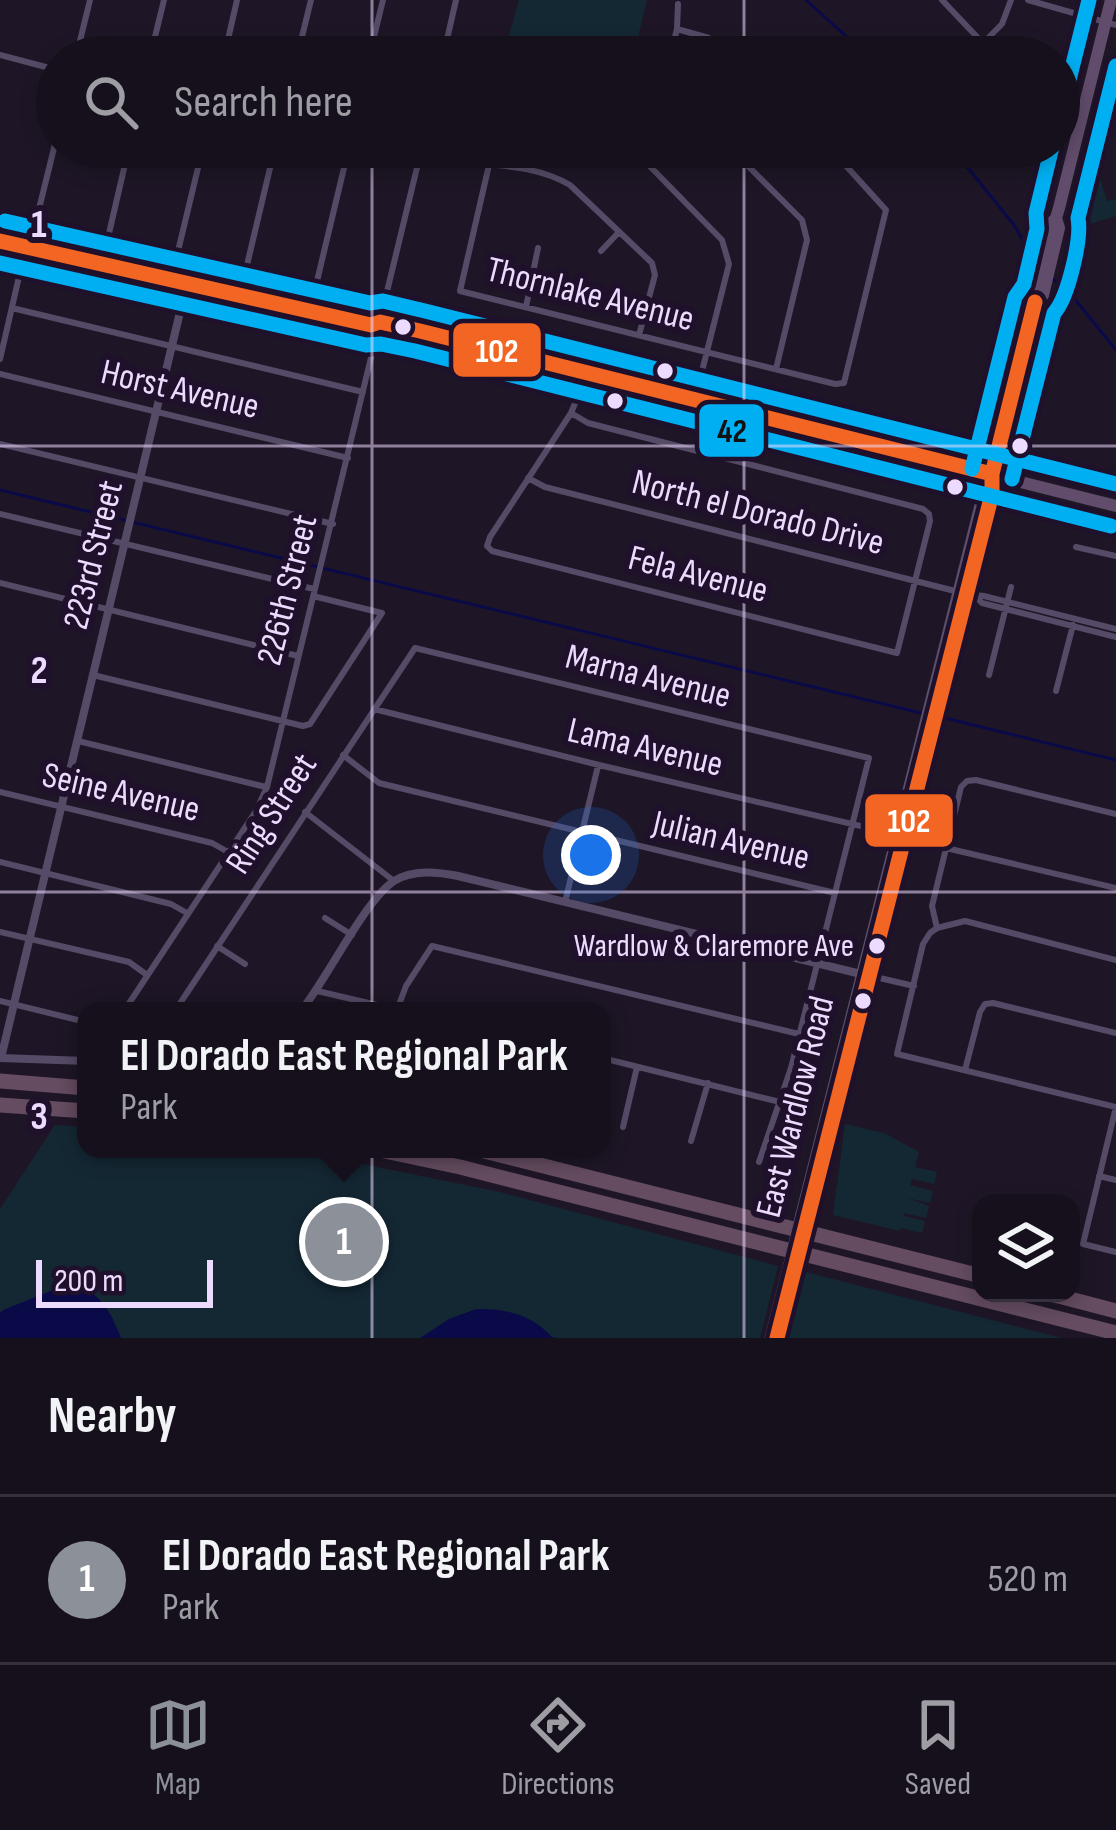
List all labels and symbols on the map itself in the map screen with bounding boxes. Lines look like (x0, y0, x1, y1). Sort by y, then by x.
text: 1 (31, 202, 47, 249)
street label: Thornlake Avenue (482, 248, 698, 342)
unlabelled marker (392, 316, 414, 338)
line badge: 102 (451, 321, 543, 379)
text: 102 (475, 332, 519, 372)
street label: Horst Avenue (97, 351, 263, 429)
unlabelled marker (654, 360, 676, 382)
unlabelled marker (604, 390, 626, 412)
line badge: 42 (697, 402, 766, 459)
text: 42 (717, 412, 747, 452)
unlabelled marker (1009, 435, 1031, 457)
street label: North el Dorado Drive (628, 461, 888, 565)
street label: 223rd Street (55, 476, 133, 634)
unlabelled marker (944, 476, 966, 498)
street label: 226th Street (249, 510, 327, 670)
street label: Fela Avenue (624, 537, 772, 613)
street label: Marna Avenue (561, 636, 735, 718)
text: 2 (30, 648, 48, 695)
street label: Lama Avenue (563, 709, 727, 787)
street label: Ring Street (217, 746, 327, 882)
street label: Seine Avenue (38, 754, 204, 832)
line badge: 102 (863, 792, 955, 849)
street label: Julian Avenue (647, 802, 814, 880)
text: 102 (887, 802, 931, 842)
your location (561, 825, 621, 885)
place label: Wardlow & Claremore Ave (574, 926, 854, 966)
marker: Wardlow & Claremore Ave (866, 935, 888, 957)
unlabelled marker (852, 990, 874, 1012)
street label: East Wardlow Road (748, 992, 844, 1222)
text: 3 (30, 1094, 48, 1141)
pin: 1 (305, 1197, 383, 1287)
scale bar (36, 1254, 213, 1307)

